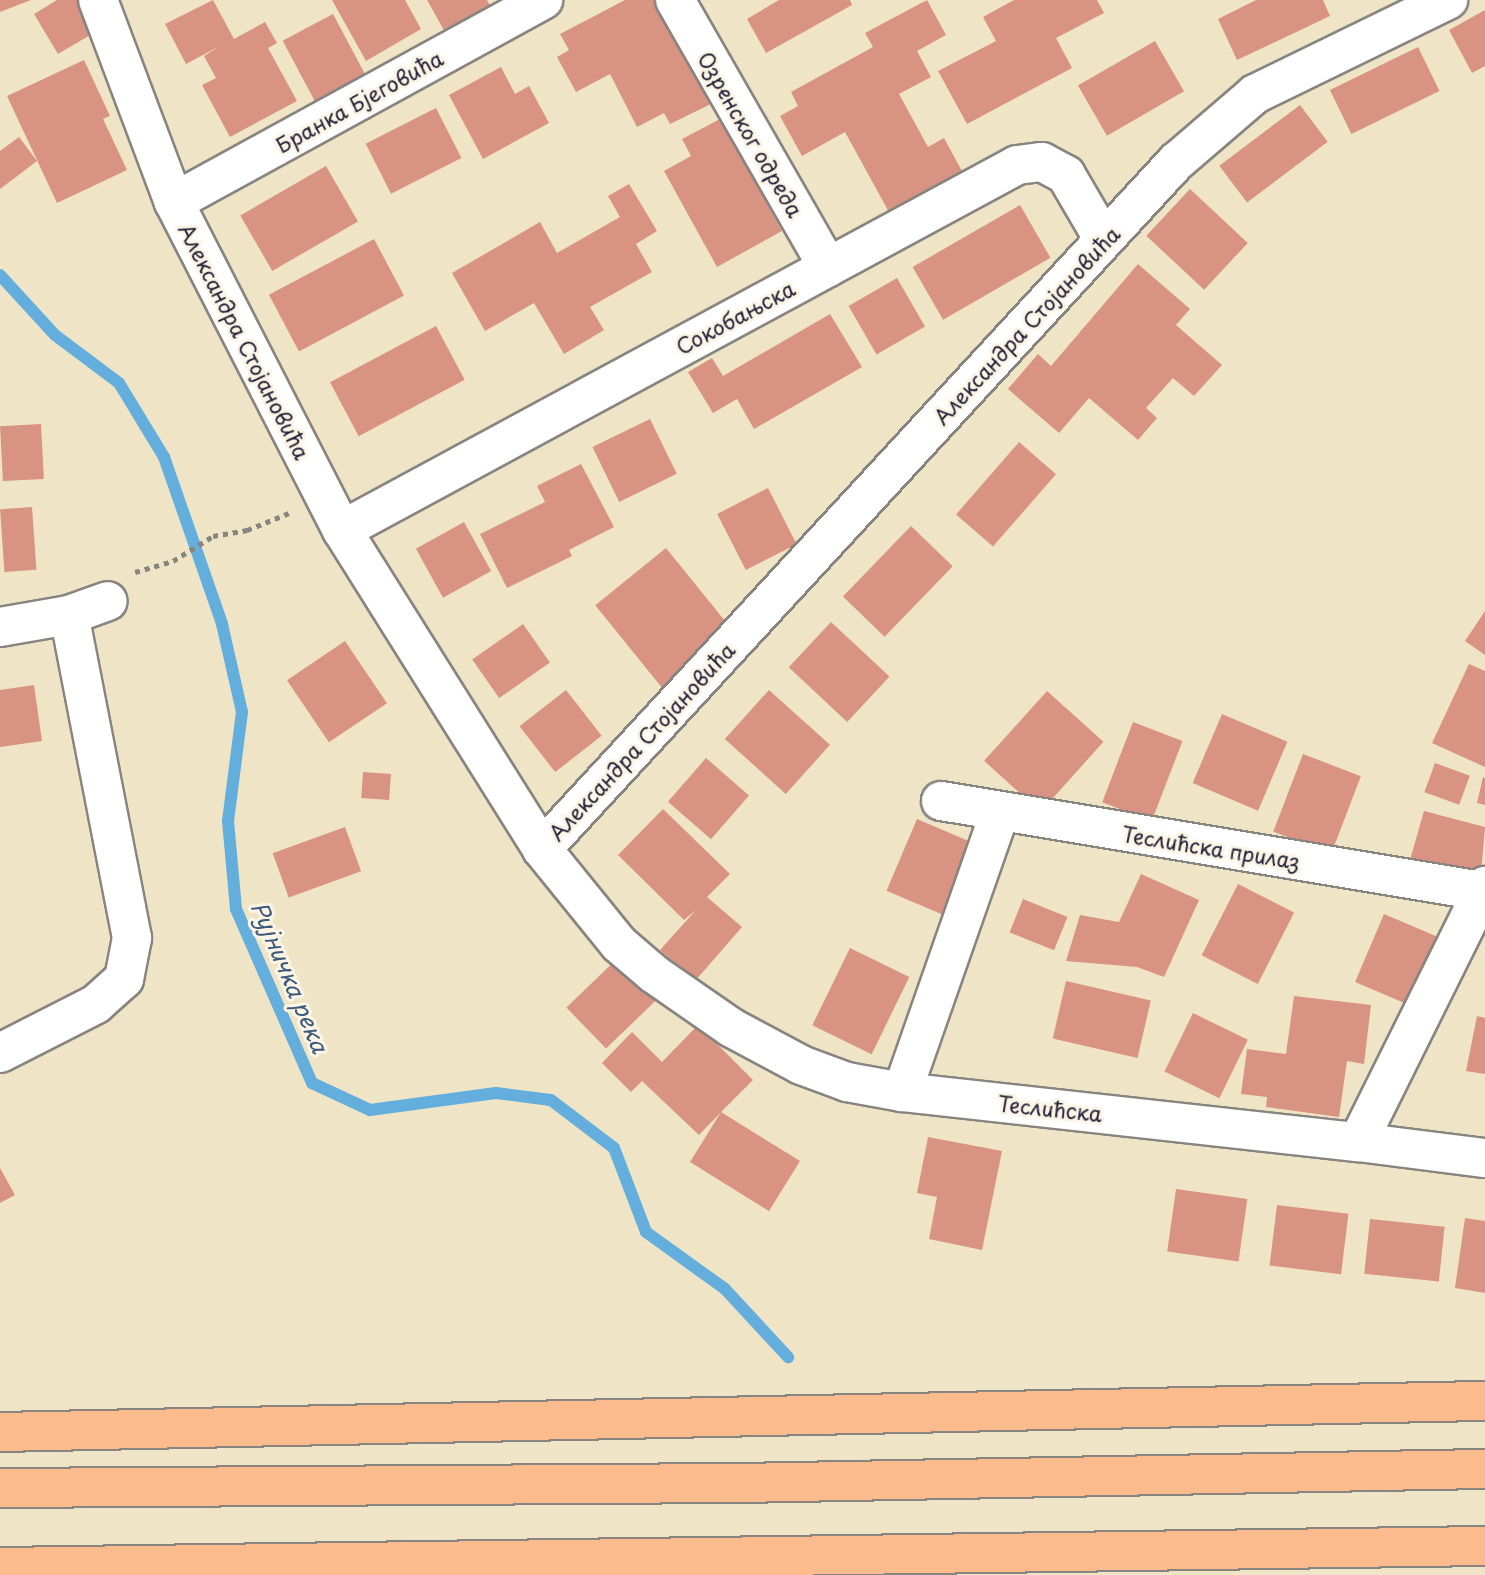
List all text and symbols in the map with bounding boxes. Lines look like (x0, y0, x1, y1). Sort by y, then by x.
street label: Бранка Бјеговића (270, 44, 448, 158)
street label: Озренског одреда (693, 47, 809, 221)
street label: Александра Стојановића (174, 219, 316, 463)
street label: Александра Стојановића (928, 221, 1124, 429)
street label: Сокобањска (671, 275, 799, 359)
street label: Александра Стојановића (543, 637, 739, 845)
street label: Теслићска прилаз (1119, 820, 1303, 874)
water label: Рујничка река (245, 896, 335, 1058)
street label: Теслићска (997, 1090, 1103, 1126)

